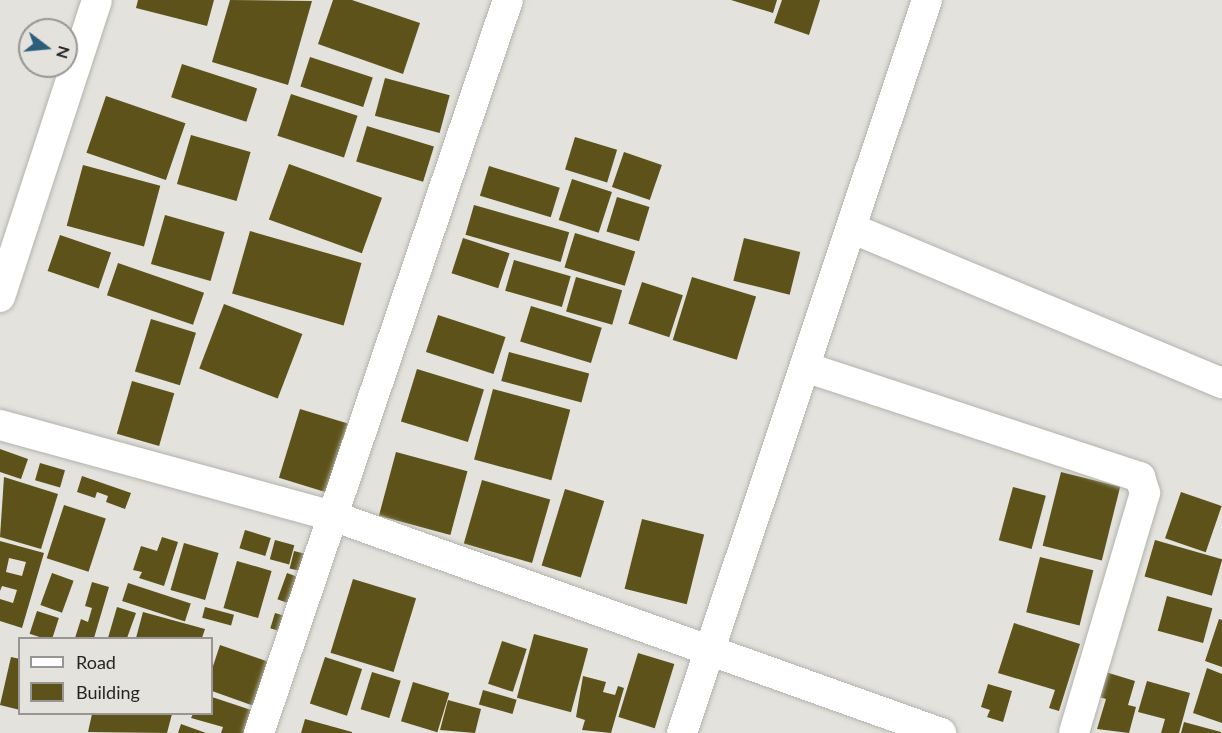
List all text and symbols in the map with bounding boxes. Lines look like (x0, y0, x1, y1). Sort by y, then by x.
north arrow (18, 18, 78, 78)
text: N (53, 44, 75, 61)
legend (18, 637, 213, 715)
text: Road (76, 651, 116, 673)
text: Building (76, 681, 140, 703)

